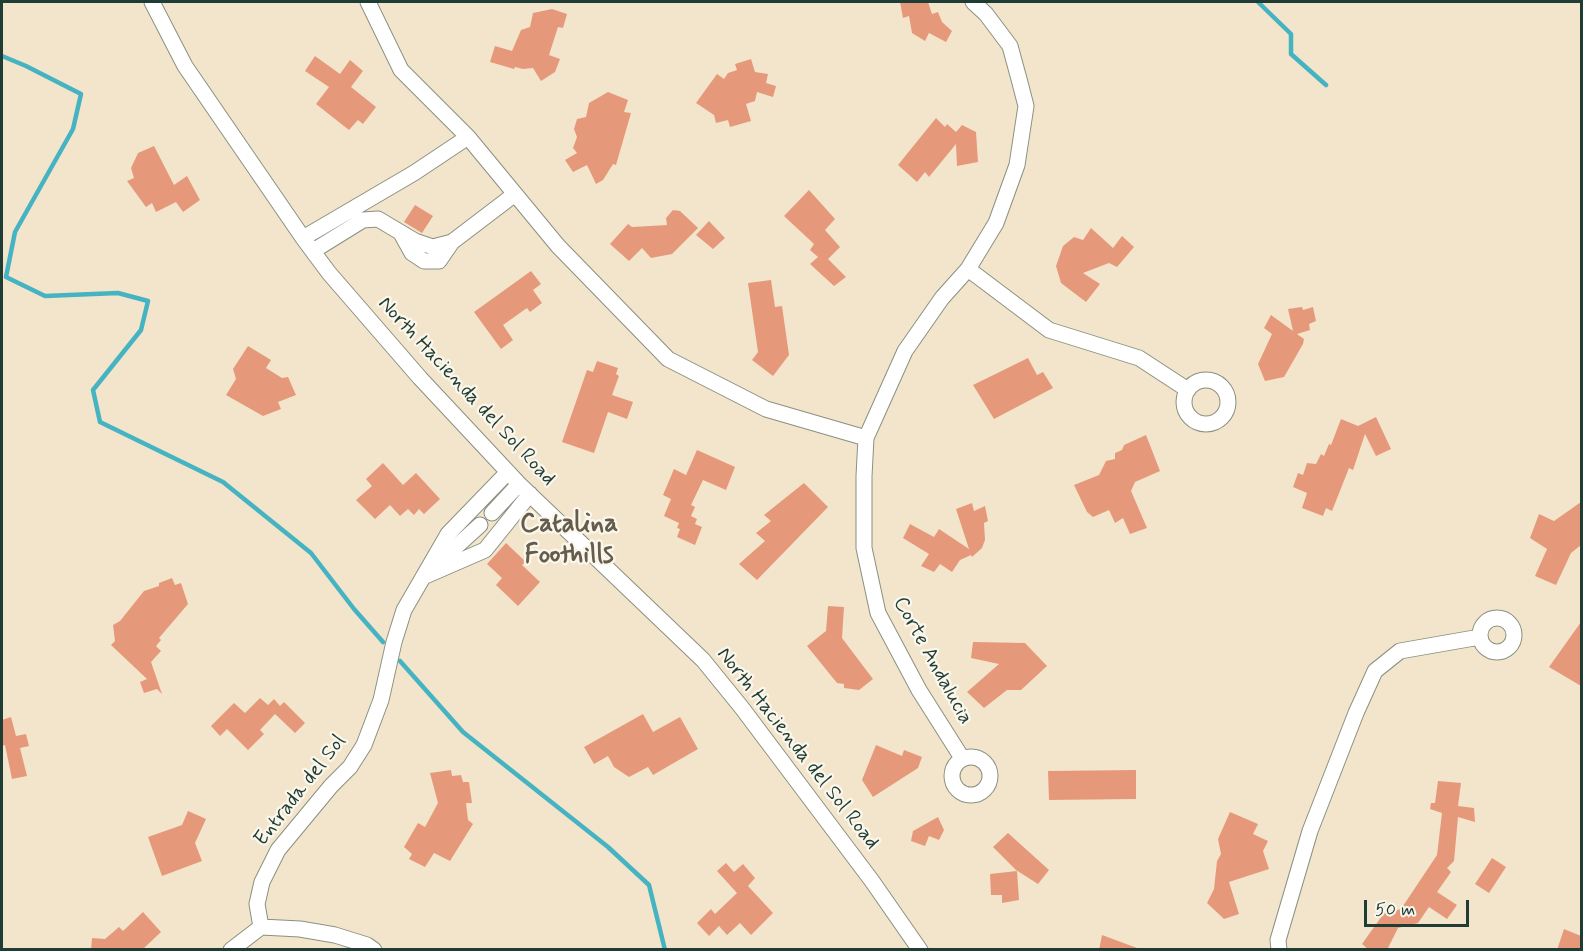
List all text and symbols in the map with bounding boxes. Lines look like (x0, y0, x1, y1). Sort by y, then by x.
street label: North Hacienda del Sol Road (372, 292, 560, 492)
district label: Catalina Foothills (520, 509, 618, 572)
street label: Corte Andalucia (887, 593, 977, 729)
street label: North Hacienda del Sol Road (710, 643, 884, 855)
street label: Entrada del Sol (250, 730, 352, 852)
scale bar (1367, 888, 1472, 926)
text: 50 m (1375, 898, 1415, 922)

